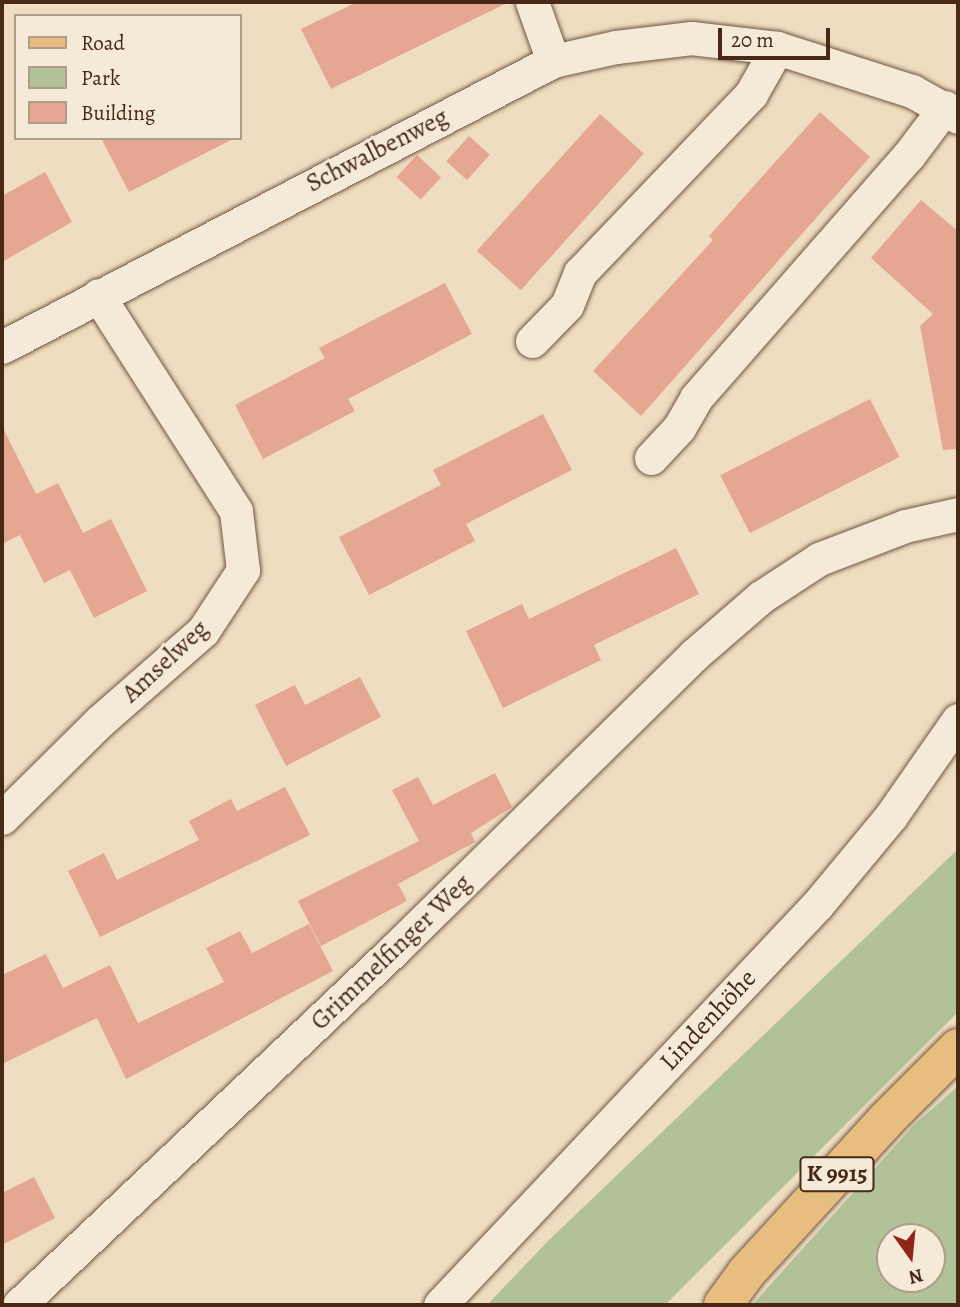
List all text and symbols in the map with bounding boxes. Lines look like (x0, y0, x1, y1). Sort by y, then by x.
legend (14, 14, 242, 140)
scale bar (722, 14, 834, 58)
text: 20 m (731, 26, 774, 54)
text: Road (81, 29, 125, 57)
text: Park (81, 64, 120, 92)
text: Building (81, 99, 155, 127)
street label: Schwalbenweg (301, 101, 453, 199)
street label: Amselweg (115, 613, 215, 709)
street label: Grimmelfinger Weg (304, 867, 478, 1037)
street label: Lindenhöhe (653, 963, 763, 1077)
road number: K 9915 (798, 1154, 876, 1194)
north arrow (876, 1223, 946, 1293)
text: N (906, 1262, 926, 1291)

